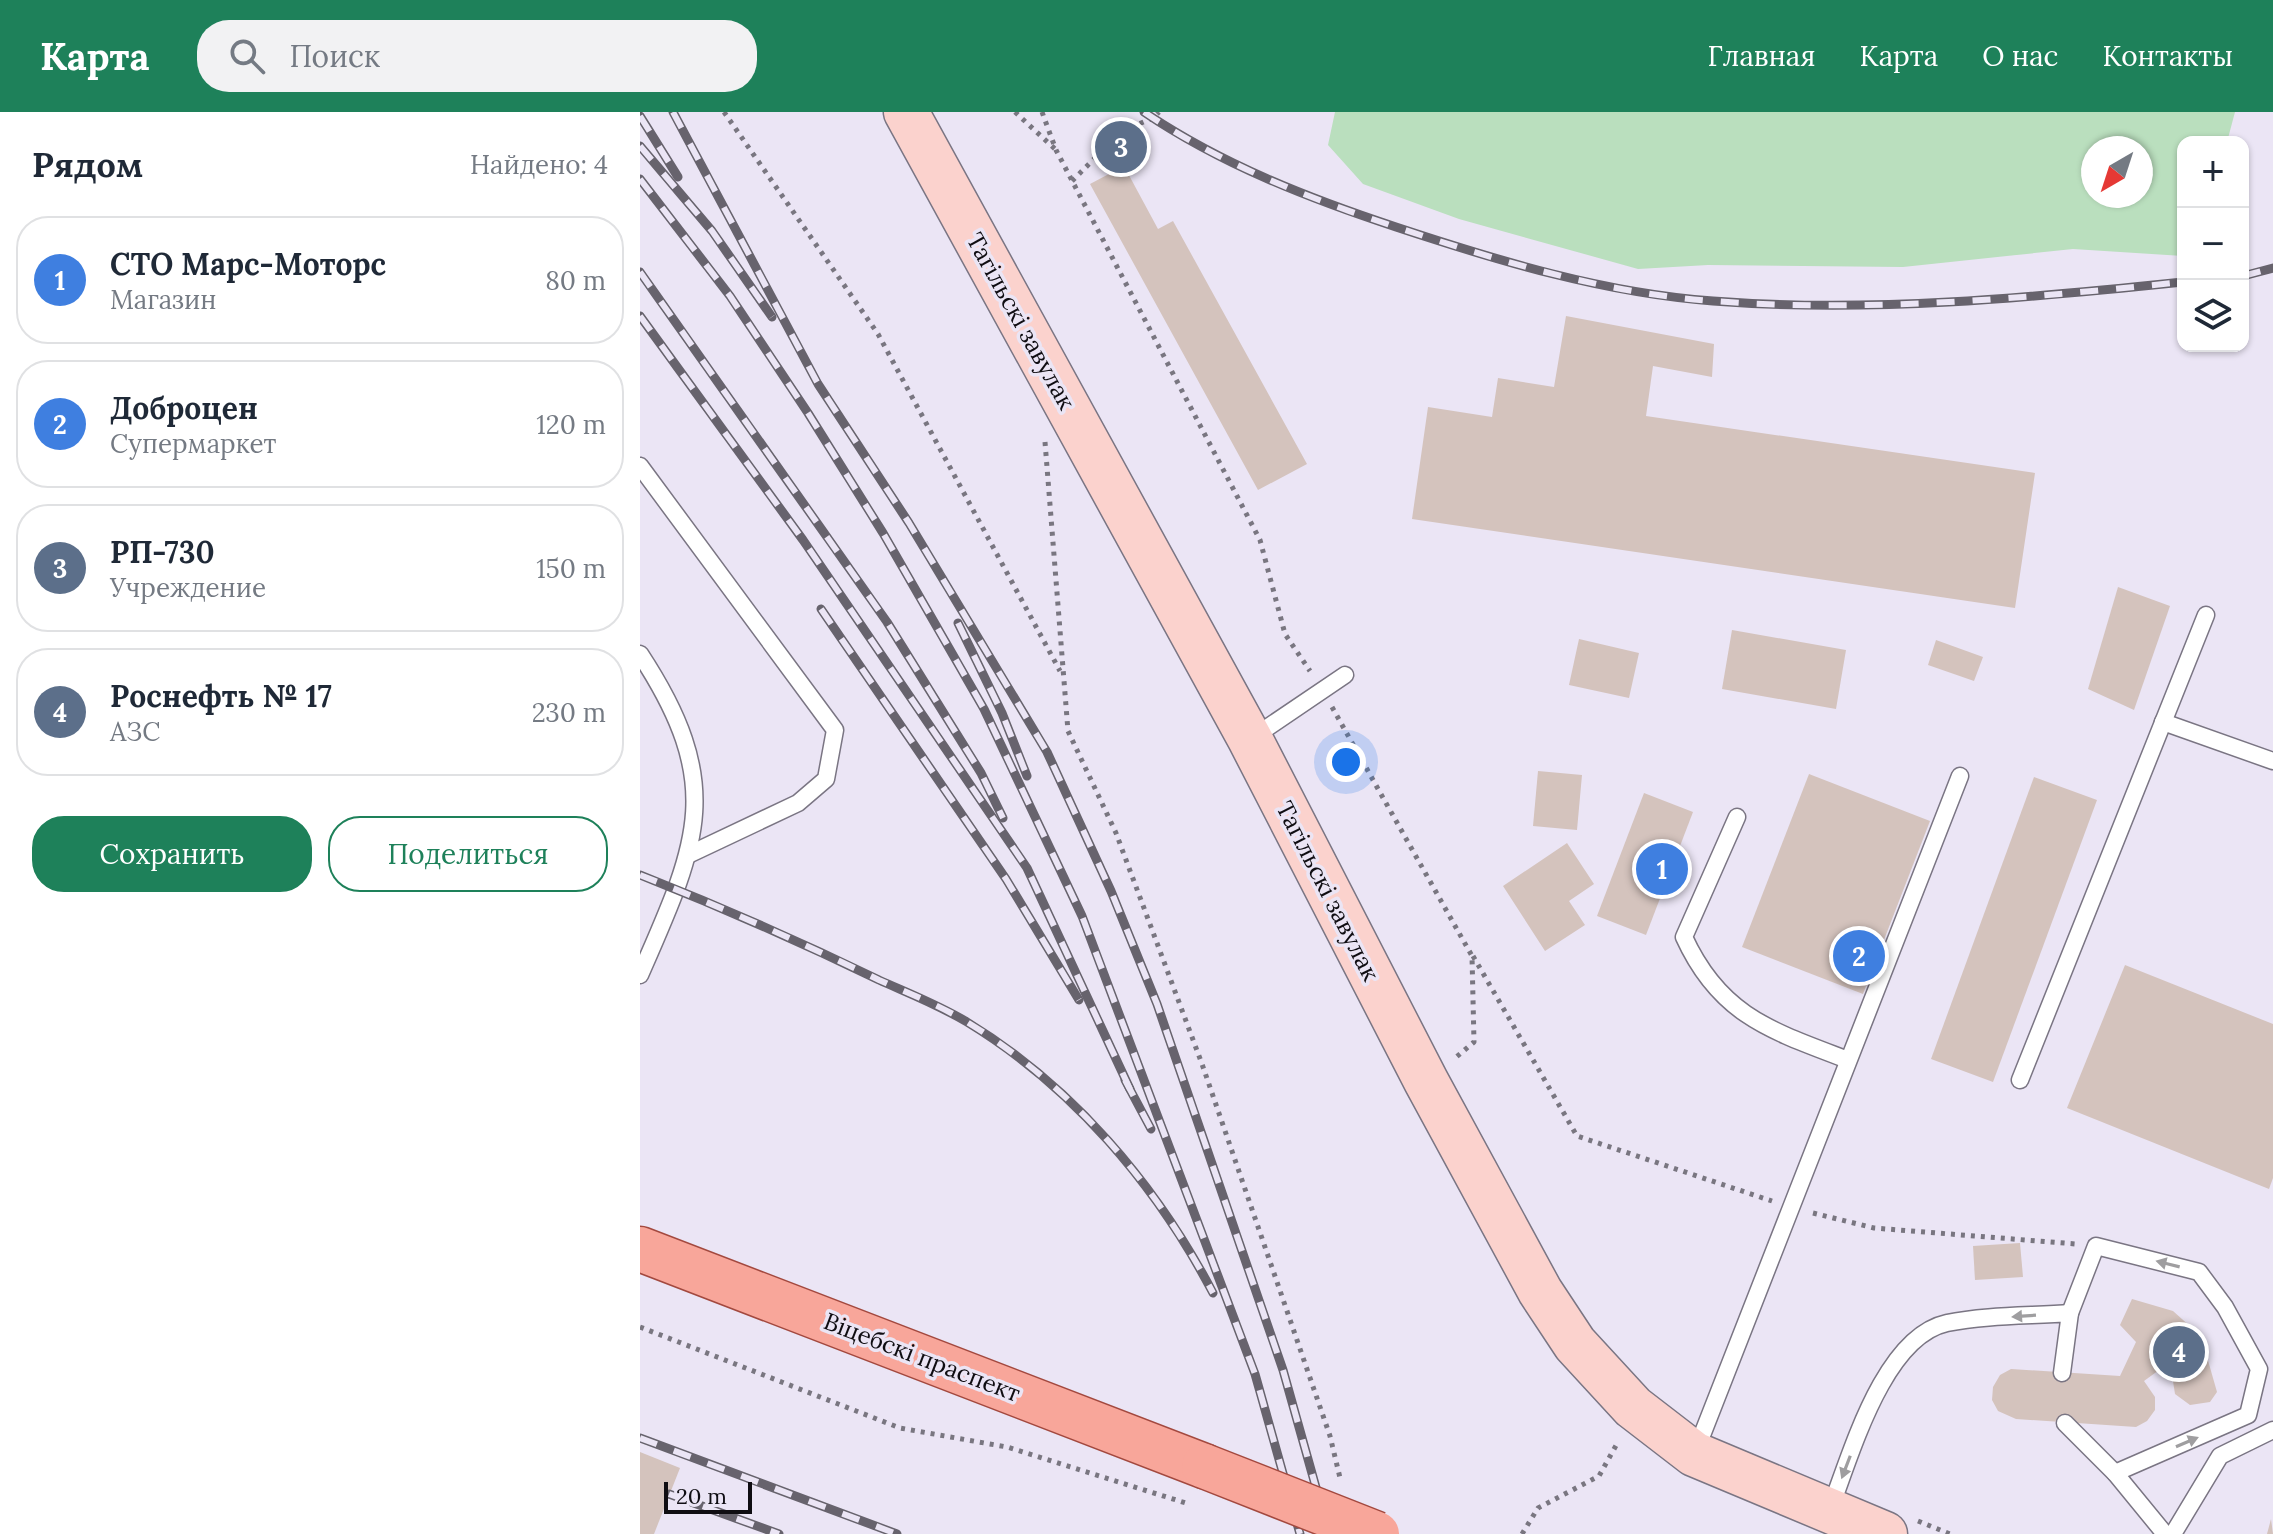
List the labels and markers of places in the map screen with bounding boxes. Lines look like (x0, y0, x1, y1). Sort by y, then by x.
pin: 3 (1095, 117, 1147, 177)
pin: 1 (1636, 839, 1688, 899)
pin: 2 (1833, 926, 1885, 986)
pin: 4 (2153, 1322, 2205, 1382)

